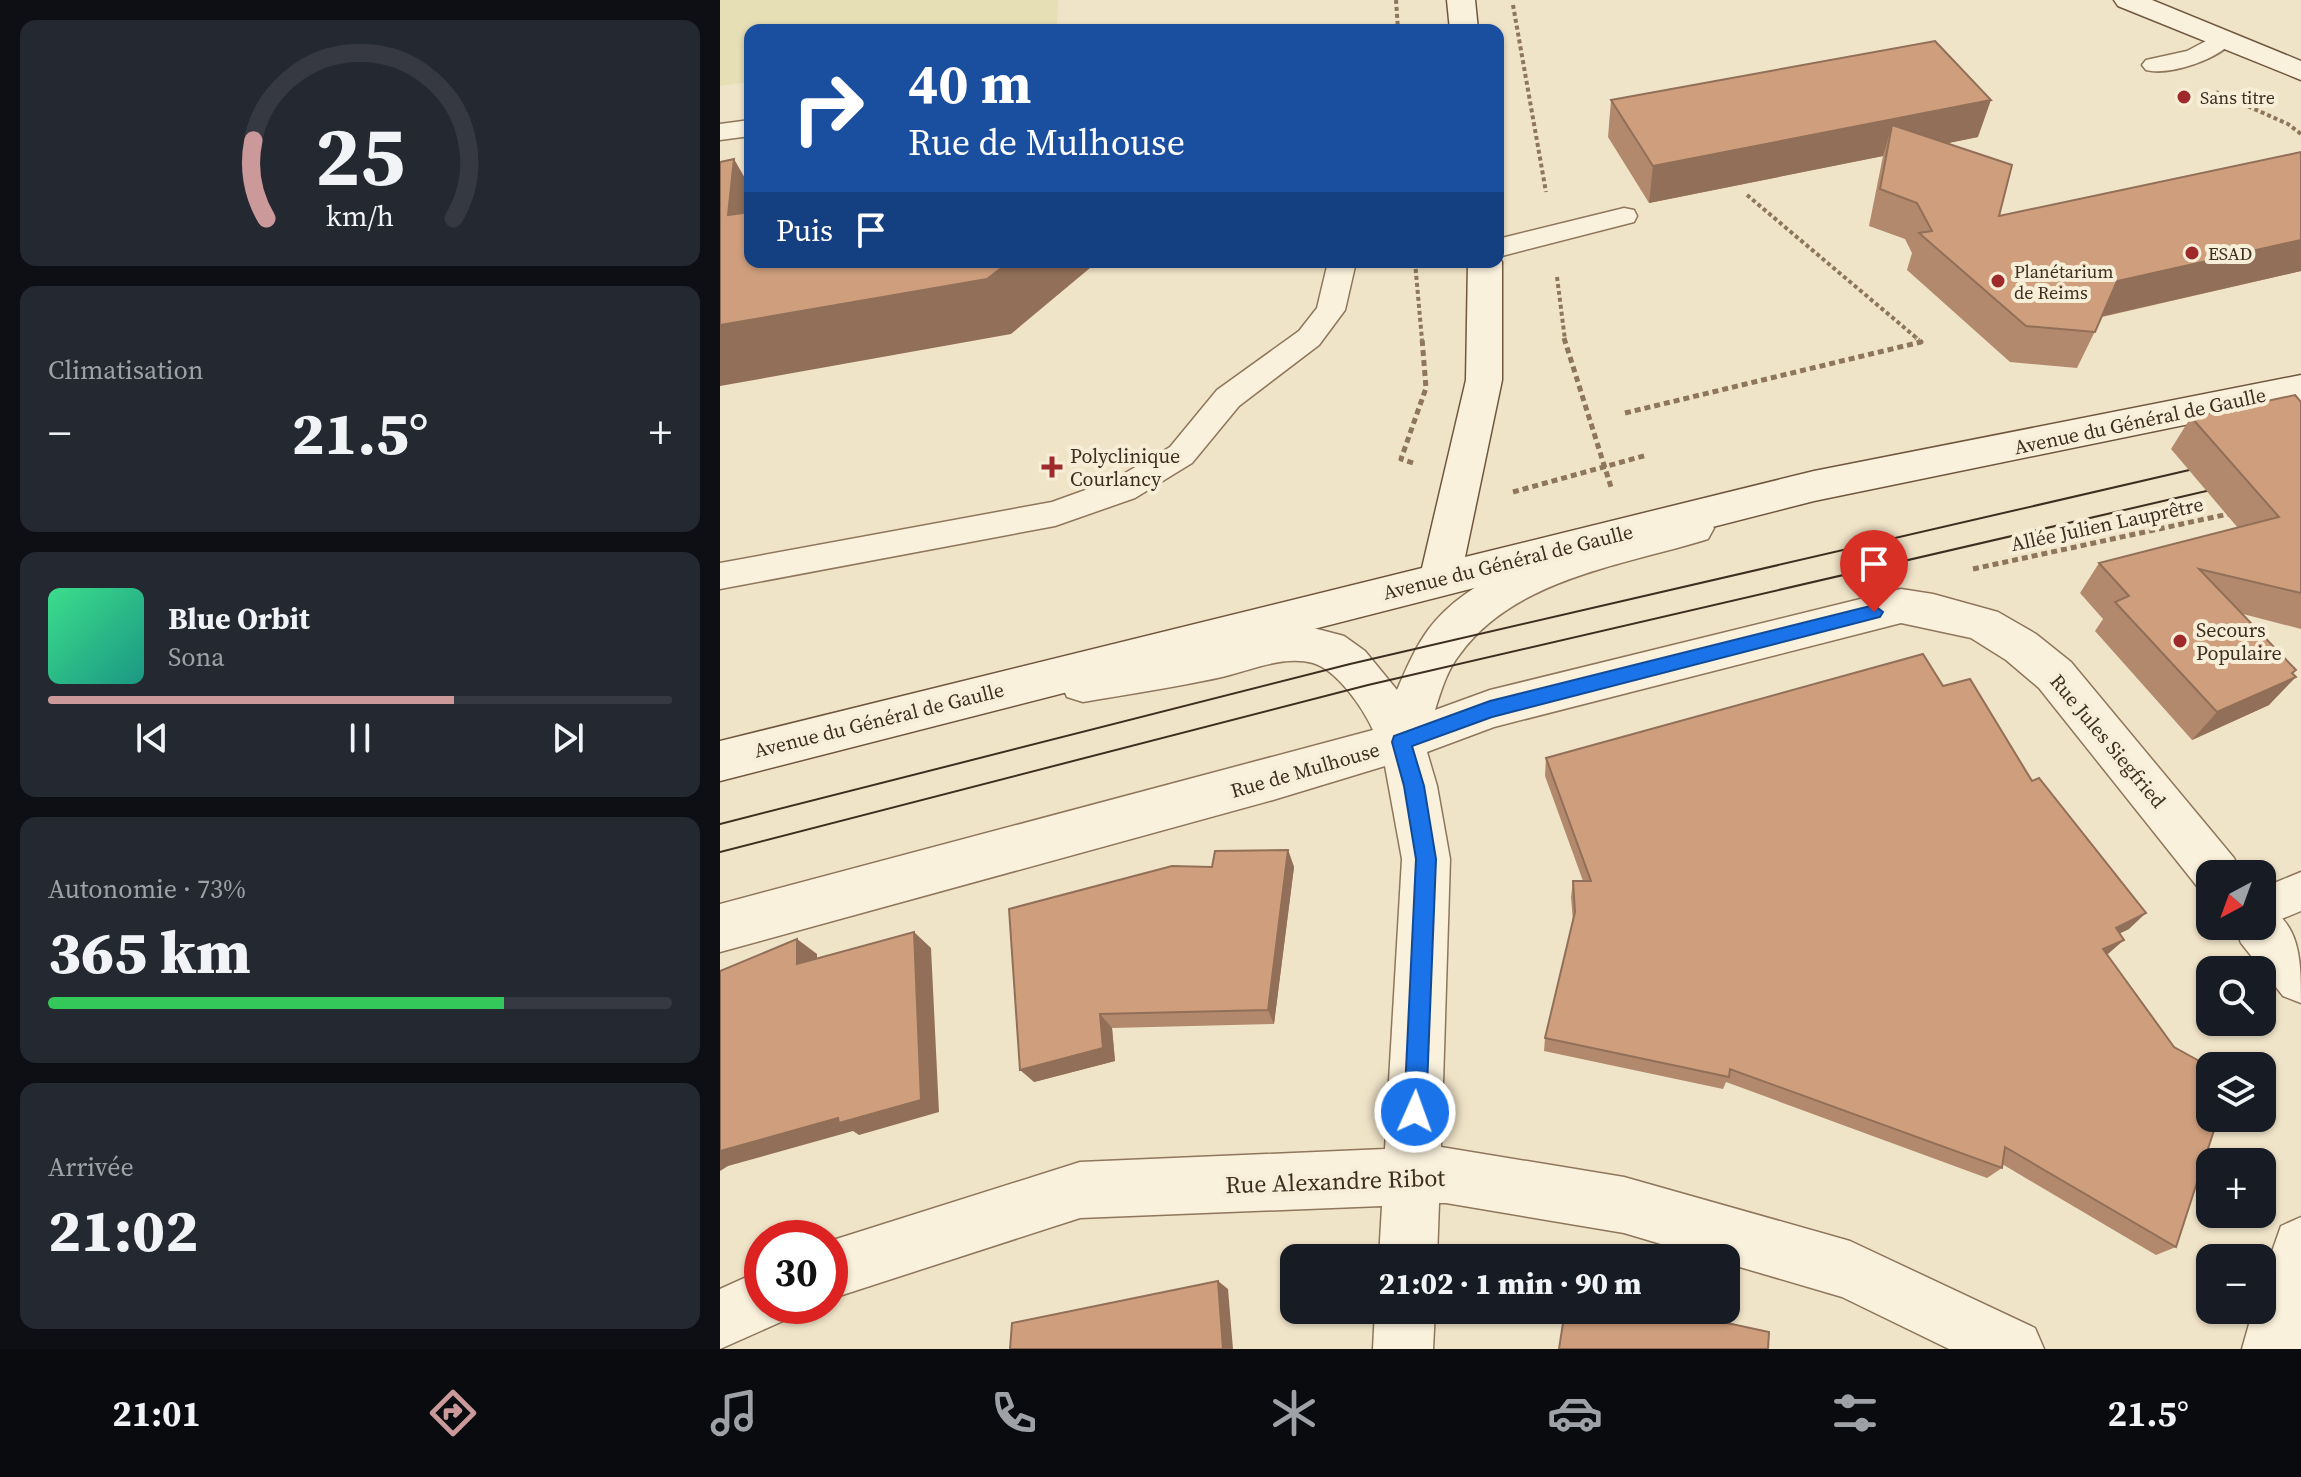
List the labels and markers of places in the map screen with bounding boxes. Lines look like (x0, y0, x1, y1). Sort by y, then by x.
place label: Sans titre (2200, 85, 2275, 110)
marker: Sans titre (2175, 88, 2193, 106)
place label: ESAD (2208, 241, 2252, 266)
marker: ESAD (2183, 244, 2201, 262)
place label: Planétarium de Reims (2014, 259, 2114, 305)
marker: Planétarium de Reims (1989, 272, 2007, 290)
place label: Polyclinique Courlancy (1070, 442, 1180, 493)
marker: Polyclinique Courlancy (1041, 456, 1063, 478)
pin (1840, 530, 1908, 612)
place label: Secours Populaire (2196, 616, 2282, 667)
marker: Secours Populaire (2171, 632, 2189, 650)

